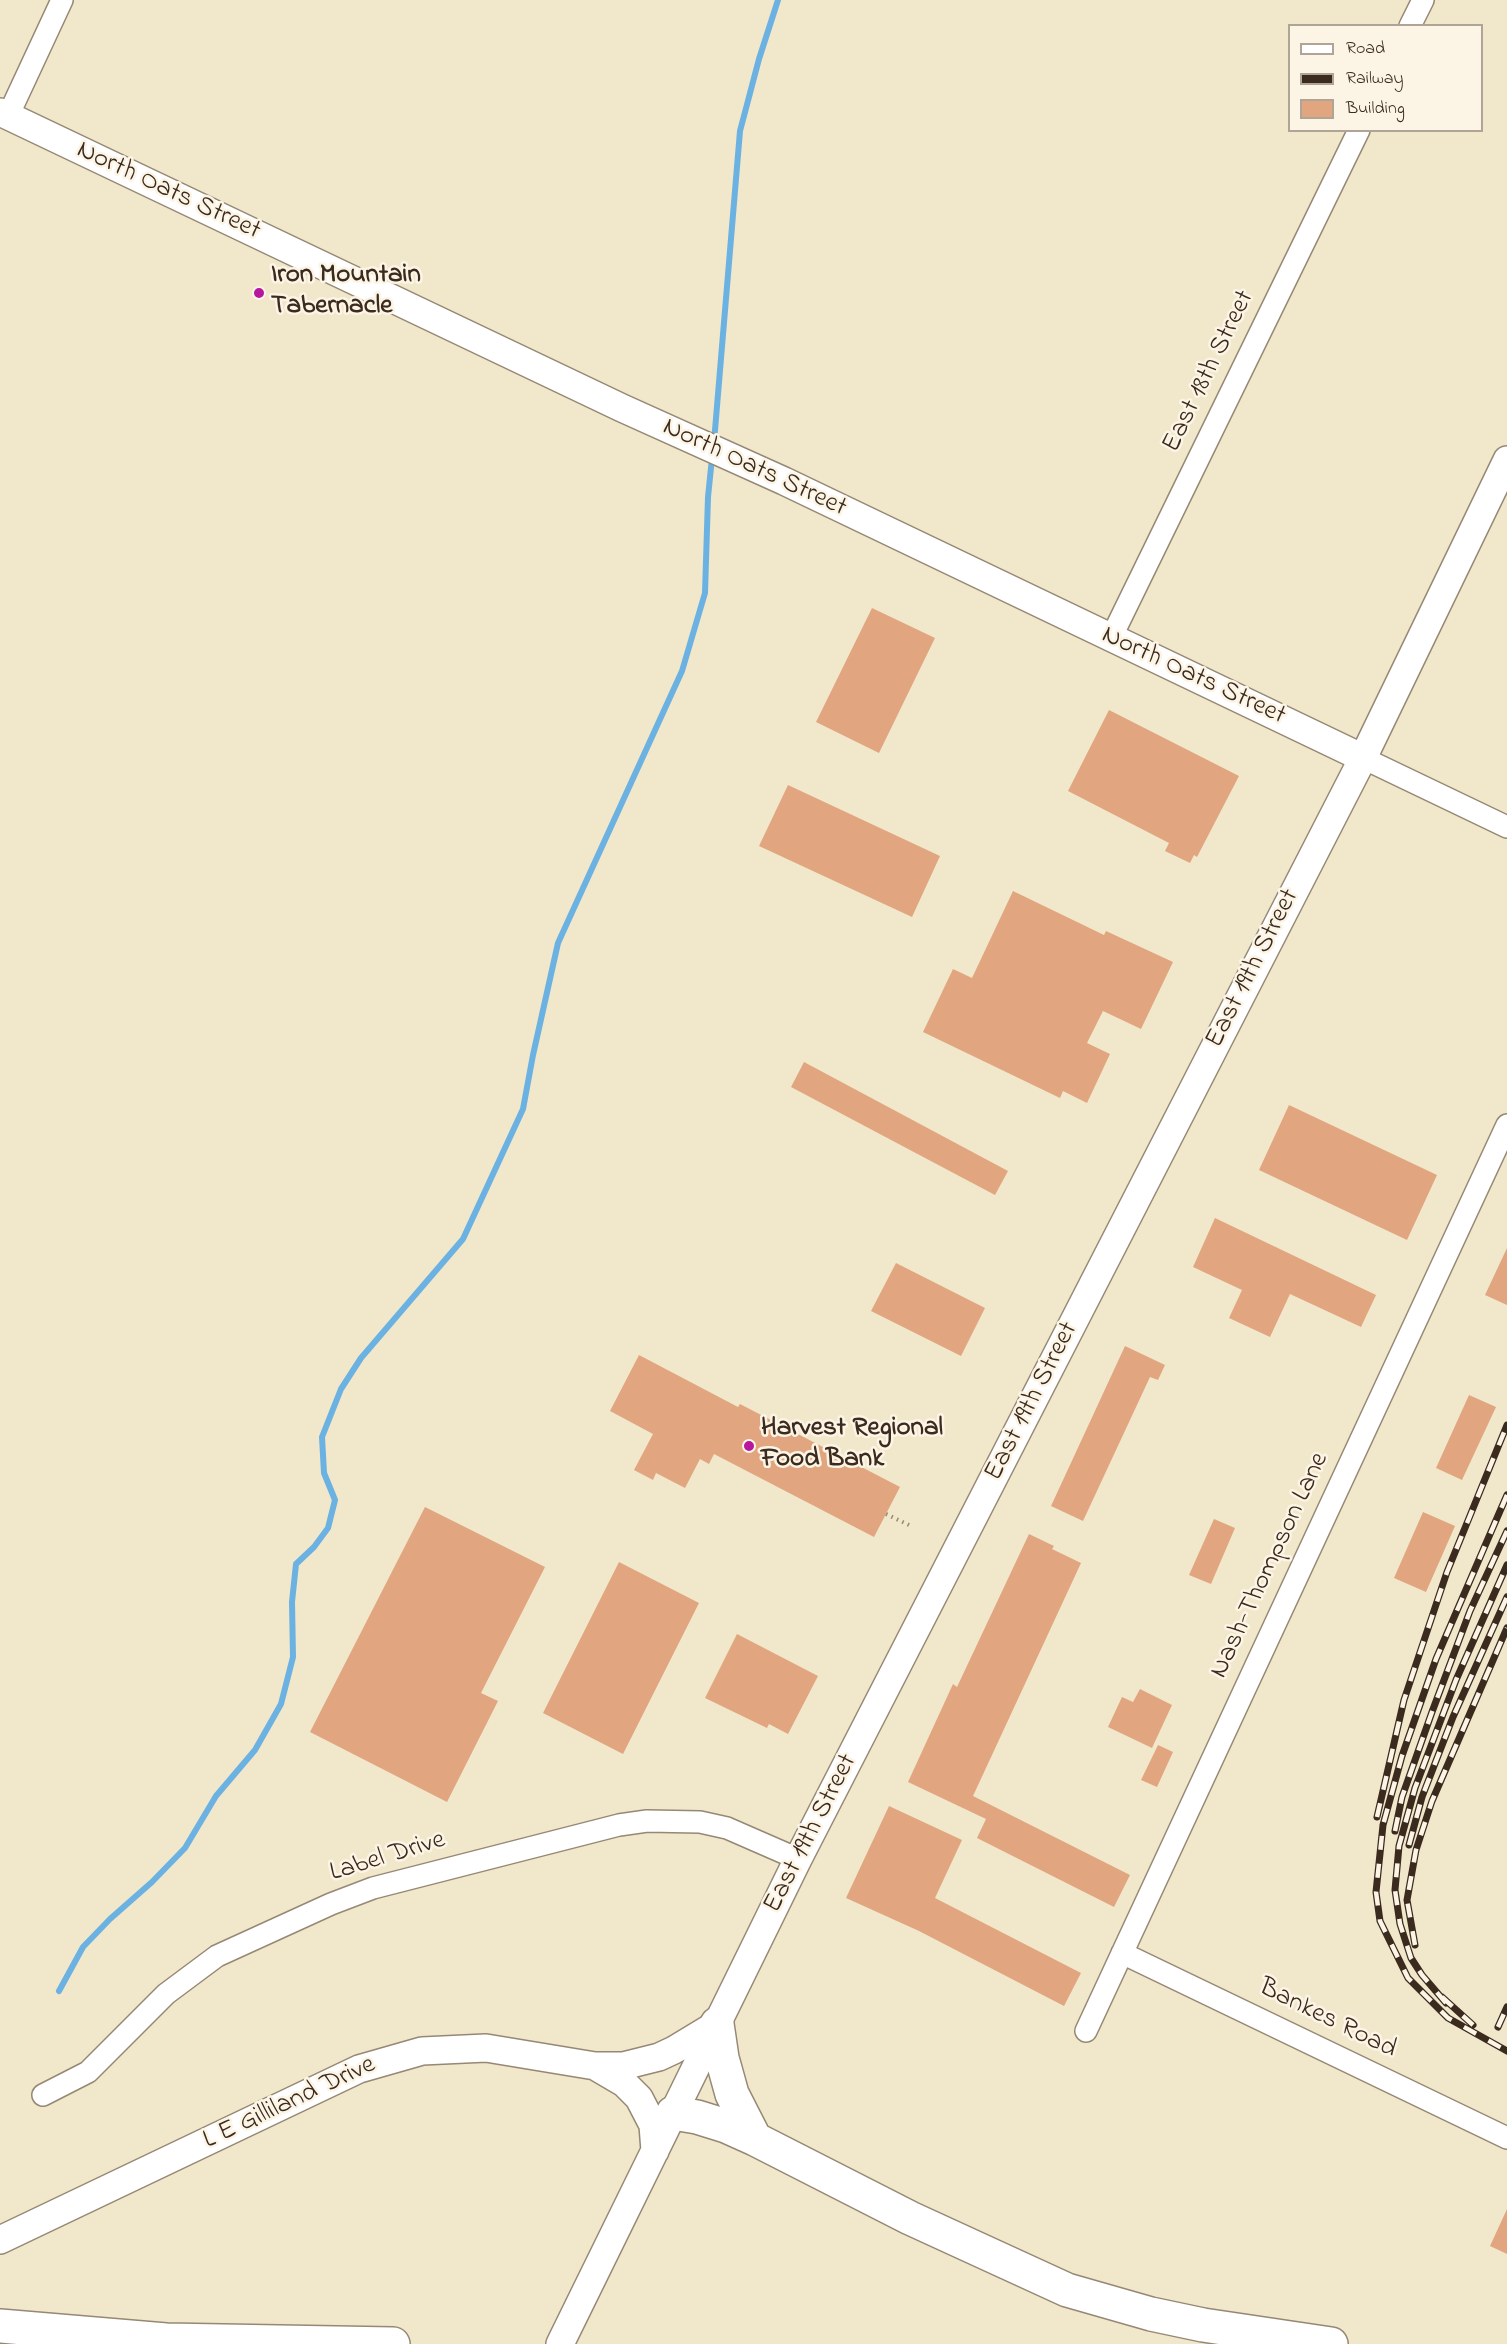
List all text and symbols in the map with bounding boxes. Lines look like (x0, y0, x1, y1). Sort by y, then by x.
legend (1288, 24, 1483, 132)
text: Road (1346, 36, 1385, 62)
text: Railway (1346, 66, 1403, 92)
text: Building (1346, 96, 1405, 122)
street label: North Oats Street (71, 135, 265, 249)
place label: Iron Mountain Tabernacle (271, 261, 421, 324)
marker: Iron Mountain Tabernacle (252, 286, 266, 300)
street label: East 18th Street (1157, 286, 1263, 458)
street label: North Oats Street (657, 412, 851, 526)
street label: North Oats Street (1096, 620, 1290, 734)
street label: East 19th Street (1200, 884, 1308, 1054)
street label: East 19th Street (979, 1317, 1087, 1487)
place label: Harvest Regional Food Bank (761, 1414, 943, 1477)
marker: Harvest Regional Food Bank (742, 1439, 756, 1453)
street label: Nash-Thompson Lane (1204, 1448, 1338, 1684)
street label: East 19th Street (758, 1749, 866, 1919)
street label: Label Drive (327, 1825, 449, 1891)
street label: Bankes Road (1253, 1973, 1401, 2067)
street label: L E Gilliland Drive (199, 2050, 381, 2158)

